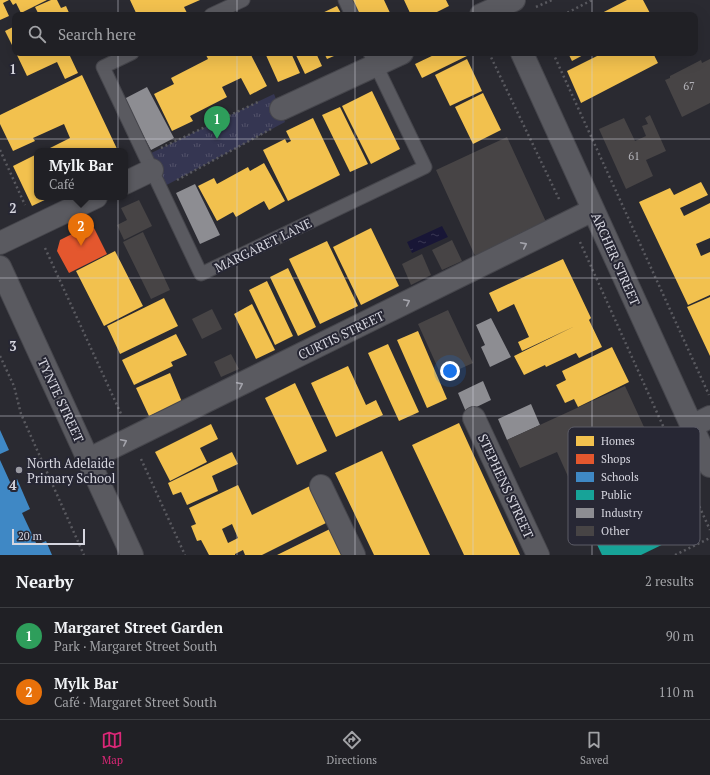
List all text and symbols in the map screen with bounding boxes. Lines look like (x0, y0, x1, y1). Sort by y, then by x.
search box (12, 12, 698, 56)
icon: search (26, 23, 48, 45)
text: Search here (58, 24, 136, 44)
text: 1 (9, 60, 17, 78)
house number: 67 (683, 79, 695, 93)
pin: 1 (204, 106, 230, 139)
popup (34, 148, 128, 200)
house number: 61 (628, 149, 640, 163)
text: Mylk Bar (49, 155, 113, 175)
text: Café (49, 175, 75, 193)
text: 2 (9, 199, 17, 217)
street label: ARCHER STREET (587, 210, 645, 308)
pin: 2 (68, 213, 94, 246)
street label: MARGARET LANE (211, 214, 315, 276)
one-way arrow (519, 242, 527, 250)
one-way arrow (403, 300, 410, 307)
street label: CURTIS STREET (295, 306, 387, 364)
text: 3 (9, 337, 17, 355)
street label: TYNTE STREET (34, 355, 88, 445)
your location (440, 361, 460, 381)
one-way arrow (236, 382, 244, 390)
legend (568, 427, 700, 545)
street label: STEPHENS STREET (474, 431, 538, 541)
text: Homes (601, 434, 635, 448)
one-way arrow (119, 439, 127, 447)
text: Shops (601, 452, 631, 466)
place label: North Adelaide Primary School (27, 454, 115, 487)
marker: North Adelaide Primary School (14, 465, 24, 475)
text: Schools (601, 470, 639, 484)
text: 4 (9, 476, 17, 494)
text: Public (601, 488, 632, 502)
text: Industry (601, 506, 643, 520)
text: Other (601, 524, 630, 538)
scale bar (12, 527, 85, 546)
text: 20 m (18, 529, 42, 543)
text: Nearby (16, 570, 74, 593)
text: 2 results (645, 572, 694, 590)
text: Margaret Street Garden (54, 617, 223, 637)
text: 1 (25, 627, 33, 645)
text: 90 m (666, 627, 694, 645)
text: Park · Margaret Street South (54, 637, 217, 655)
text: Mylk Bar (54, 673, 118, 693)
text: 2 (25, 683, 33, 701)
text: 110 m (659, 683, 694, 701)
text: Café · Margaret Street South (54, 693, 217, 711)
tab: Map (101, 729, 123, 767)
tab: Directions (326, 729, 377, 767)
tab: Saved (580, 729, 609, 767)

